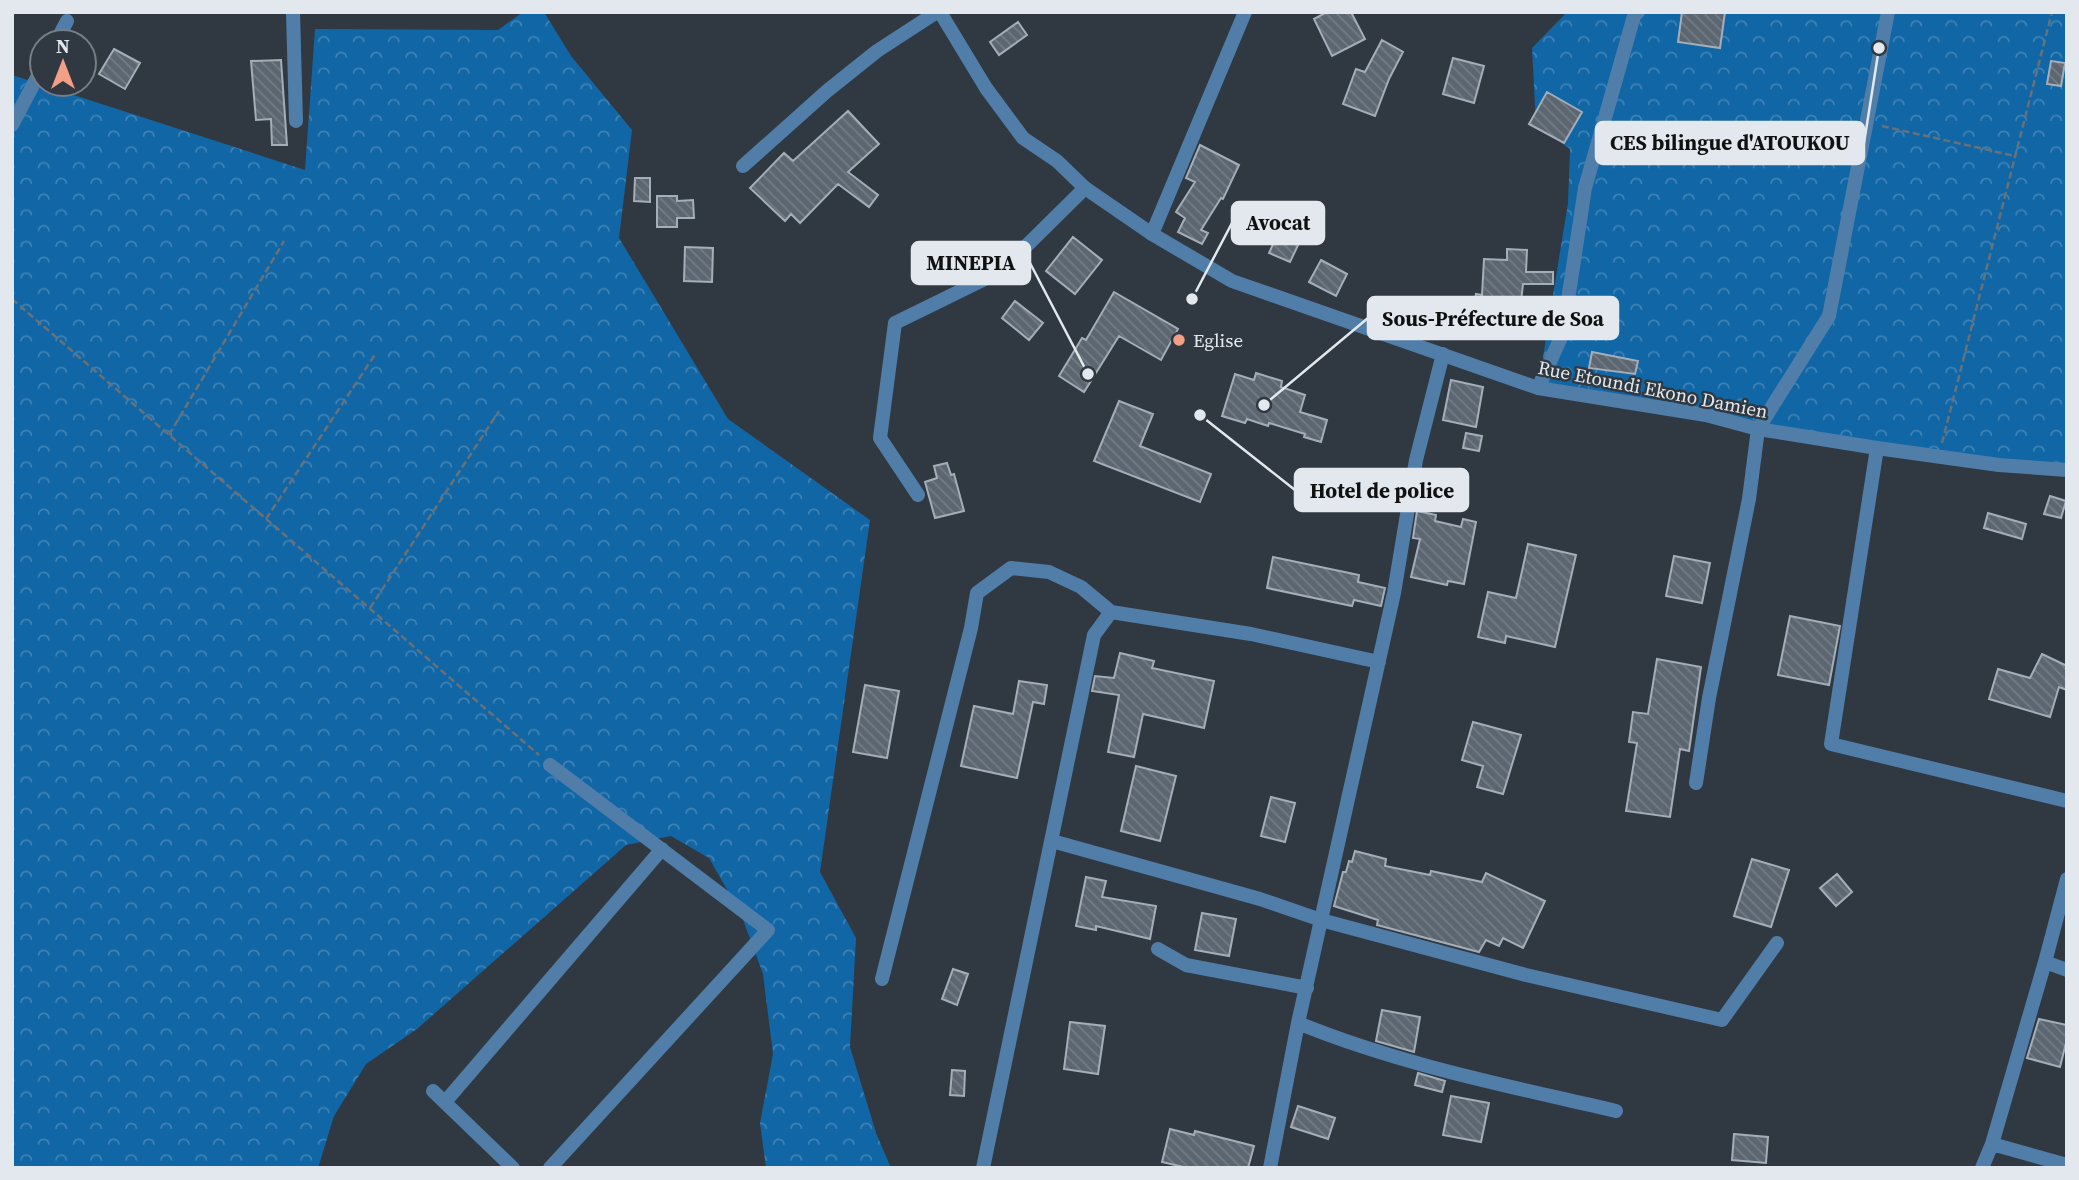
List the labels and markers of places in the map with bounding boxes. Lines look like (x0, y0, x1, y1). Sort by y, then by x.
callout: CES bilingue d'ATOUKOU (1596, 122, 1864, 164)
callout: Avocat (1232, 202, 1324, 244)
callout: MINEPIA (912, 242, 1030, 284)
callout: Sous-Préfecture de Soa (1368, 297, 1618, 339)
place label: Eglise (1193, 327, 1243, 353)
marker: Eglise (1171, 332, 1187, 348)
callout: Hotel de police (1295, 469, 1468, 511)

